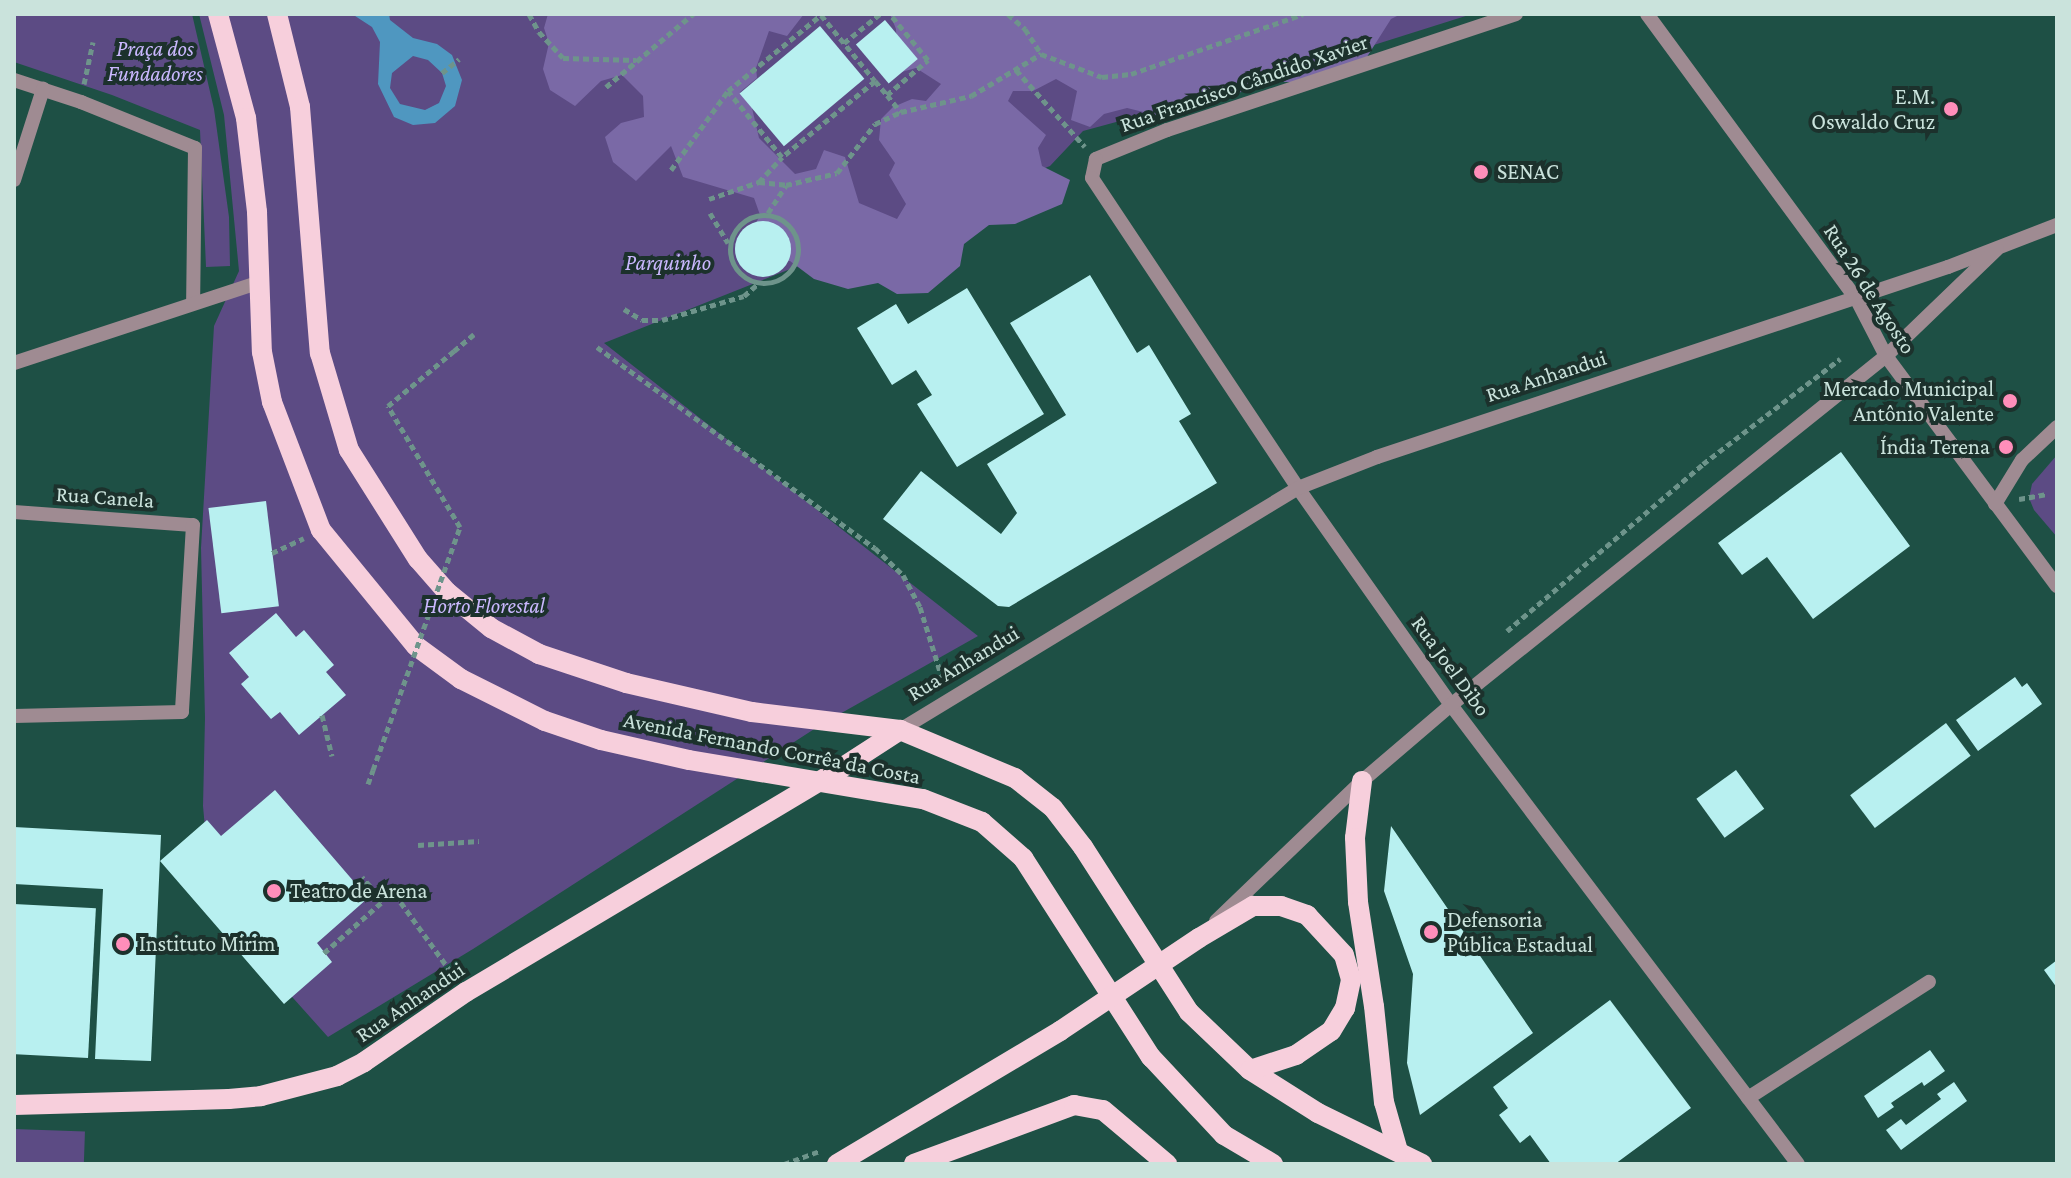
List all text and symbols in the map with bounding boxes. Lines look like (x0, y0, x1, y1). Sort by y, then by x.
street label: Rua Francisco Cândido Xavier (1117, 28, 1371, 138)
park label: Praça dos Fundadores (107, 35, 203, 86)
place label: E.M. Oswaldo Cruz (1811, 83, 1935, 134)
marker: E.M. Oswaldo Cruz (1942, 100, 1960, 118)
place label: SENAC (1497, 159, 1559, 185)
marker: SENAC (1472, 163, 1490, 181)
street label: Rua 26 de Agosto (1818, 219, 1922, 359)
park label: Parquinho (625, 250, 711, 276)
street label: Rua Anhandui (1482, 344, 1610, 408)
place label: Mercado Municipal Antônio Valente (1823, 375, 1994, 426)
marker: Mercado Municipal Antônio Valente (2001, 392, 2019, 410)
place label: Índia Terena (1880, 434, 1990, 460)
marker: Índia Terena (1997, 438, 2015, 456)
street label: Rua Canela (55, 480, 155, 514)
park label: Horto Florestal (423, 593, 545, 619)
street label: Rua Joel Dibo (1406, 611, 1496, 721)
street label: Rua Anhandui (903, 619, 1023, 707)
street label: Avenida Fernando Corrêa da Costa (621, 706, 923, 790)
place label: Teatro de Arena (290, 878, 428, 904)
marker: Teatro de Arena (265, 882, 283, 900)
place label: Defensoria Pública Estadual (1447, 906, 1593, 958)
marker: Defensoria Pública Estadual (1422, 923, 1440, 941)
place label: Instituto Mirim (139, 931, 276, 957)
marker: Instituto Mirim (114, 935, 132, 953)
street label: Rua Anhandui (351, 956, 469, 1048)

